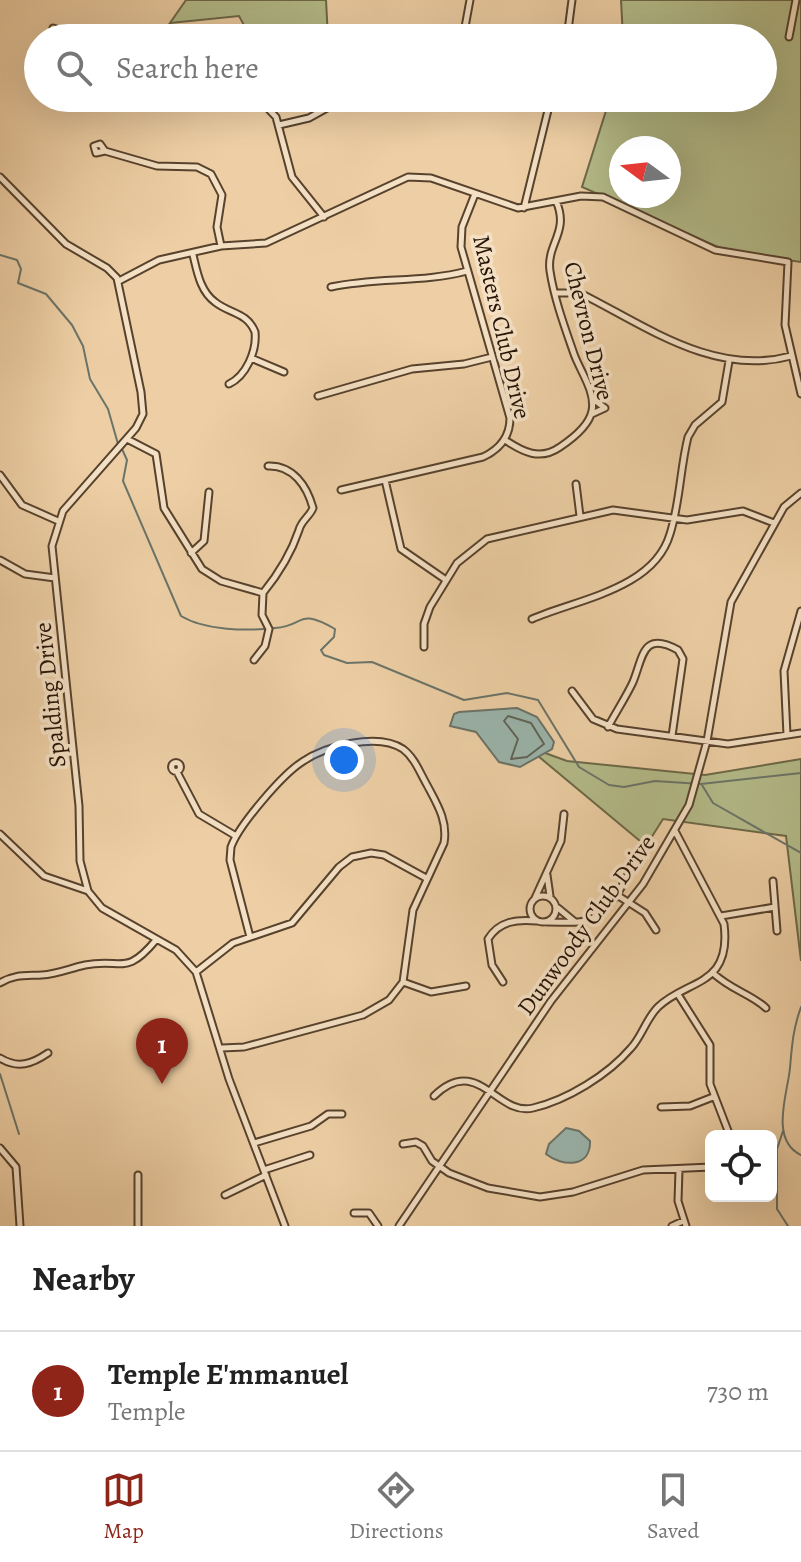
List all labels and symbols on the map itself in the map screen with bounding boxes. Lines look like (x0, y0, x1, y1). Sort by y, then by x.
north arrow (609, 136, 681, 208)
street label: Masters Club Drive (465, 232, 539, 422)
street label: Chevron Drive (556, 258, 622, 404)
street label: Spalding Drive (26, 621, 74, 769)
your location (324, 740, 364, 780)
street label: Dunwoody Club Drive (510, 828, 662, 1022)
pin: 1 (136, 1018, 188, 1084)

